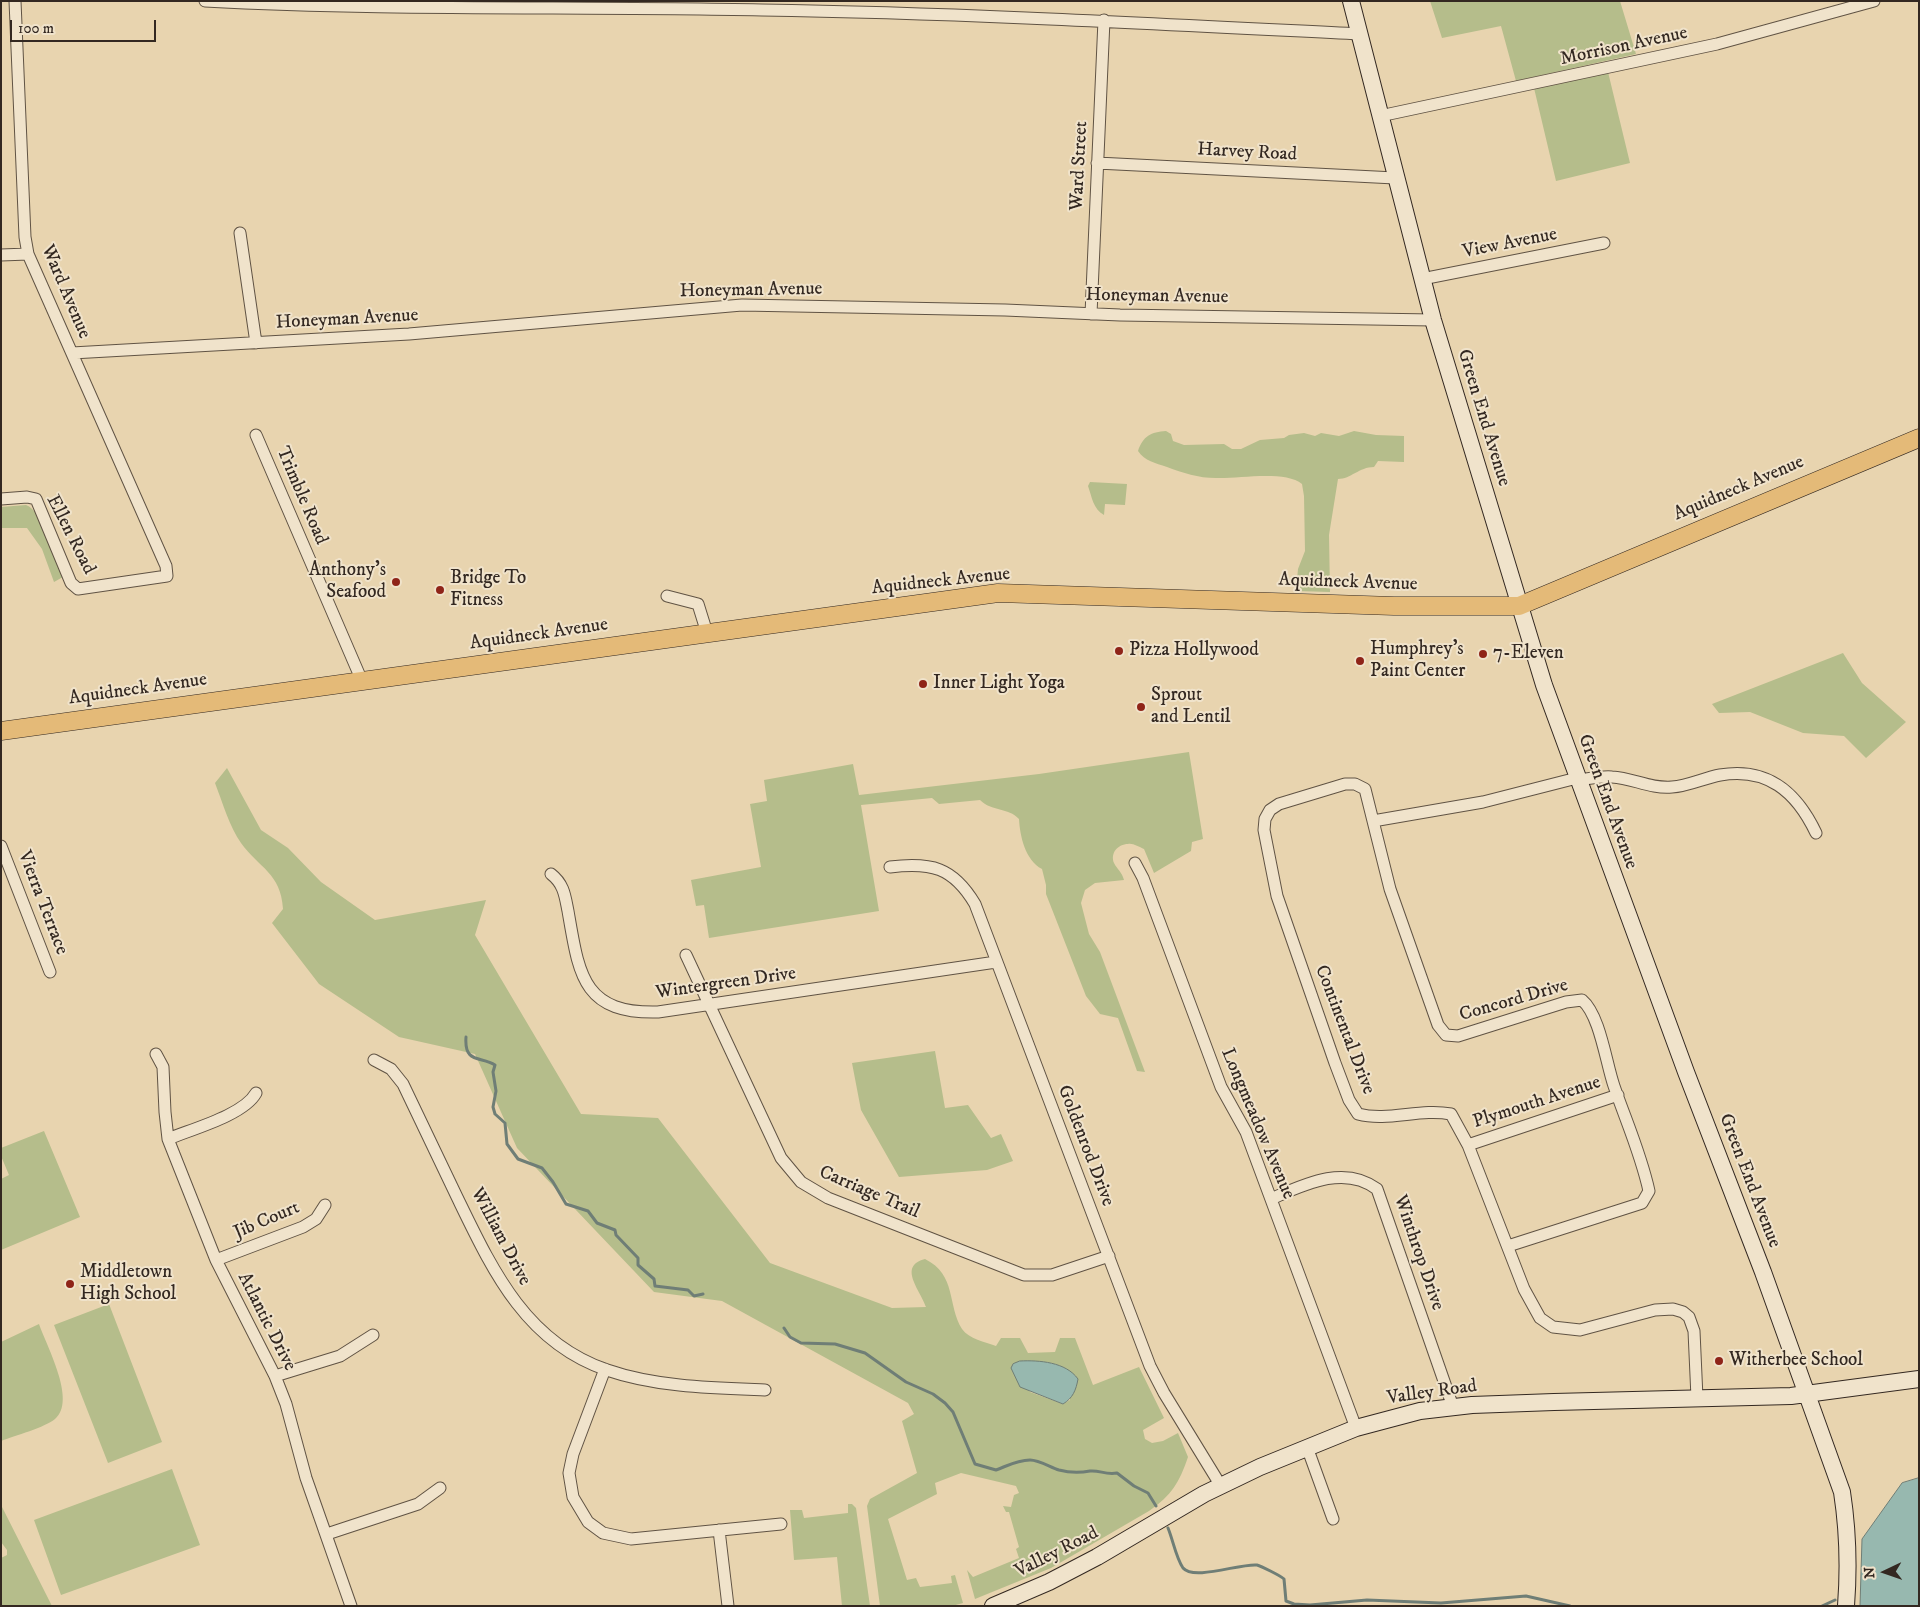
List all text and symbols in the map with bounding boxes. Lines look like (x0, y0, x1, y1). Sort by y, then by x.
scale bar (12, 10, 159, 42)
text: 100 m (18, 19, 54, 38)
street label: Morrison Avenue (1558, 22, 1690, 72)
street label: Ward Street (1066, 121, 1094, 211)
street label: Harvey Road (1196, 139, 1298, 167)
street label: View Avenue (1461, 224, 1559, 264)
street label: Ward Avenue (35, 242, 95, 342)
street label: Honeyman Avenue (679, 278, 823, 304)
street label: Honeyman Avenue (1085, 284, 1229, 310)
street label: Honeyman Avenue (275, 305, 419, 335)
street label: Green End Avenue (1451, 347, 1515, 489)
street label: Trimble Road (270, 444, 332, 548)
street label: Aquidneck Avenue (1670, 451, 1808, 527)
street label: Ellen Road (40, 492, 100, 578)
place label: Anthony’s Seafood (309, 560, 386, 604)
street label: Aquidneck Avenue (871, 563, 1011, 601)
place label: Bridge To Fitness (450, 568, 526, 612)
street label: Aquidneck Avenue (1278, 569, 1418, 597)
marker: Anthony’s Seafood (390, 576, 402, 588)
marker: Bridge To Fitness (434, 584, 446, 596)
street label: Aquidneck Avenue (468, 614, 610, 656)
place label: Humphrey's Paint Center (1370, 639, 1465, 683)
place label: Pizza Hollywood (1129, 640, 1259, 662)
place label: 7-Eleven (1493, 643, 1564, 665)
marker: Pizza Hollywood (1113, 645, 1125, 657)
marker: 7-Eleven (1477, 648, 1489, 660)
marker: Humphrey's Paint Center (1354, 655, 1366, 667)
street label: Aquidneck Avenue (67, 669, 209, 711)
place label: Inner Light Yoga (933, 673, 1065, 695)
marker: Inner Light Yoga (917, 678, 929, 690)
place label: Sprout and Lentil (1151, 685, 1231, 729)
marker: Sprout and Lentil (1135, 701, 1147, 713)
street label: Green End Avenue (1572, 732, 1642, 872)
street label: Vierra Terrace (12, 848, 72, 958)
street label: Continental Drive (1309, 962, 1379, 1098)
street label: Wintergreen Drive (654, 963, 798, 1005)
street label: Concord Drive (1457, 975, 1571, 1027)
street label: Longmeadow Avenue (1215, 1045, 1299, 1203)
street label: Plymouth Avenue (1470, 1072, 1604, 1134)
street label: Goldenrod Drive (1051, 1082, 1119, 1210)
street label: Green End Avenue (1713, 1111, 1785, 1251)
street label: Carriage Trail (815, 1162, 923, 1224)
street label: William Drive (465, 1184, 535, 1290)
street label: Winthrop Drive (1388, 1192, 1448, 1314)
street label: Jib Court (231, 1197, 303, 1245)
place label: Middletown High School (80, 1262, 176, 1306)
street label: Atlantic Drive (231, 1269, 301, 1375)
marker: Middletown High School (64, 1278, 76, 1290)
place label: Witherbee School (1729, 1350, 1863, 1372)
marker: Witherbee School (1713, 1355, 1725, 1367)
street label: Valley Road (1386, 1375, 1478, 1411)
street label: Valley Road (1011, 1522, 1103, 1584)
north arrow (1860, 1547, 1910, 1597)
text: N (1861, 1567, 1879, 1579)

